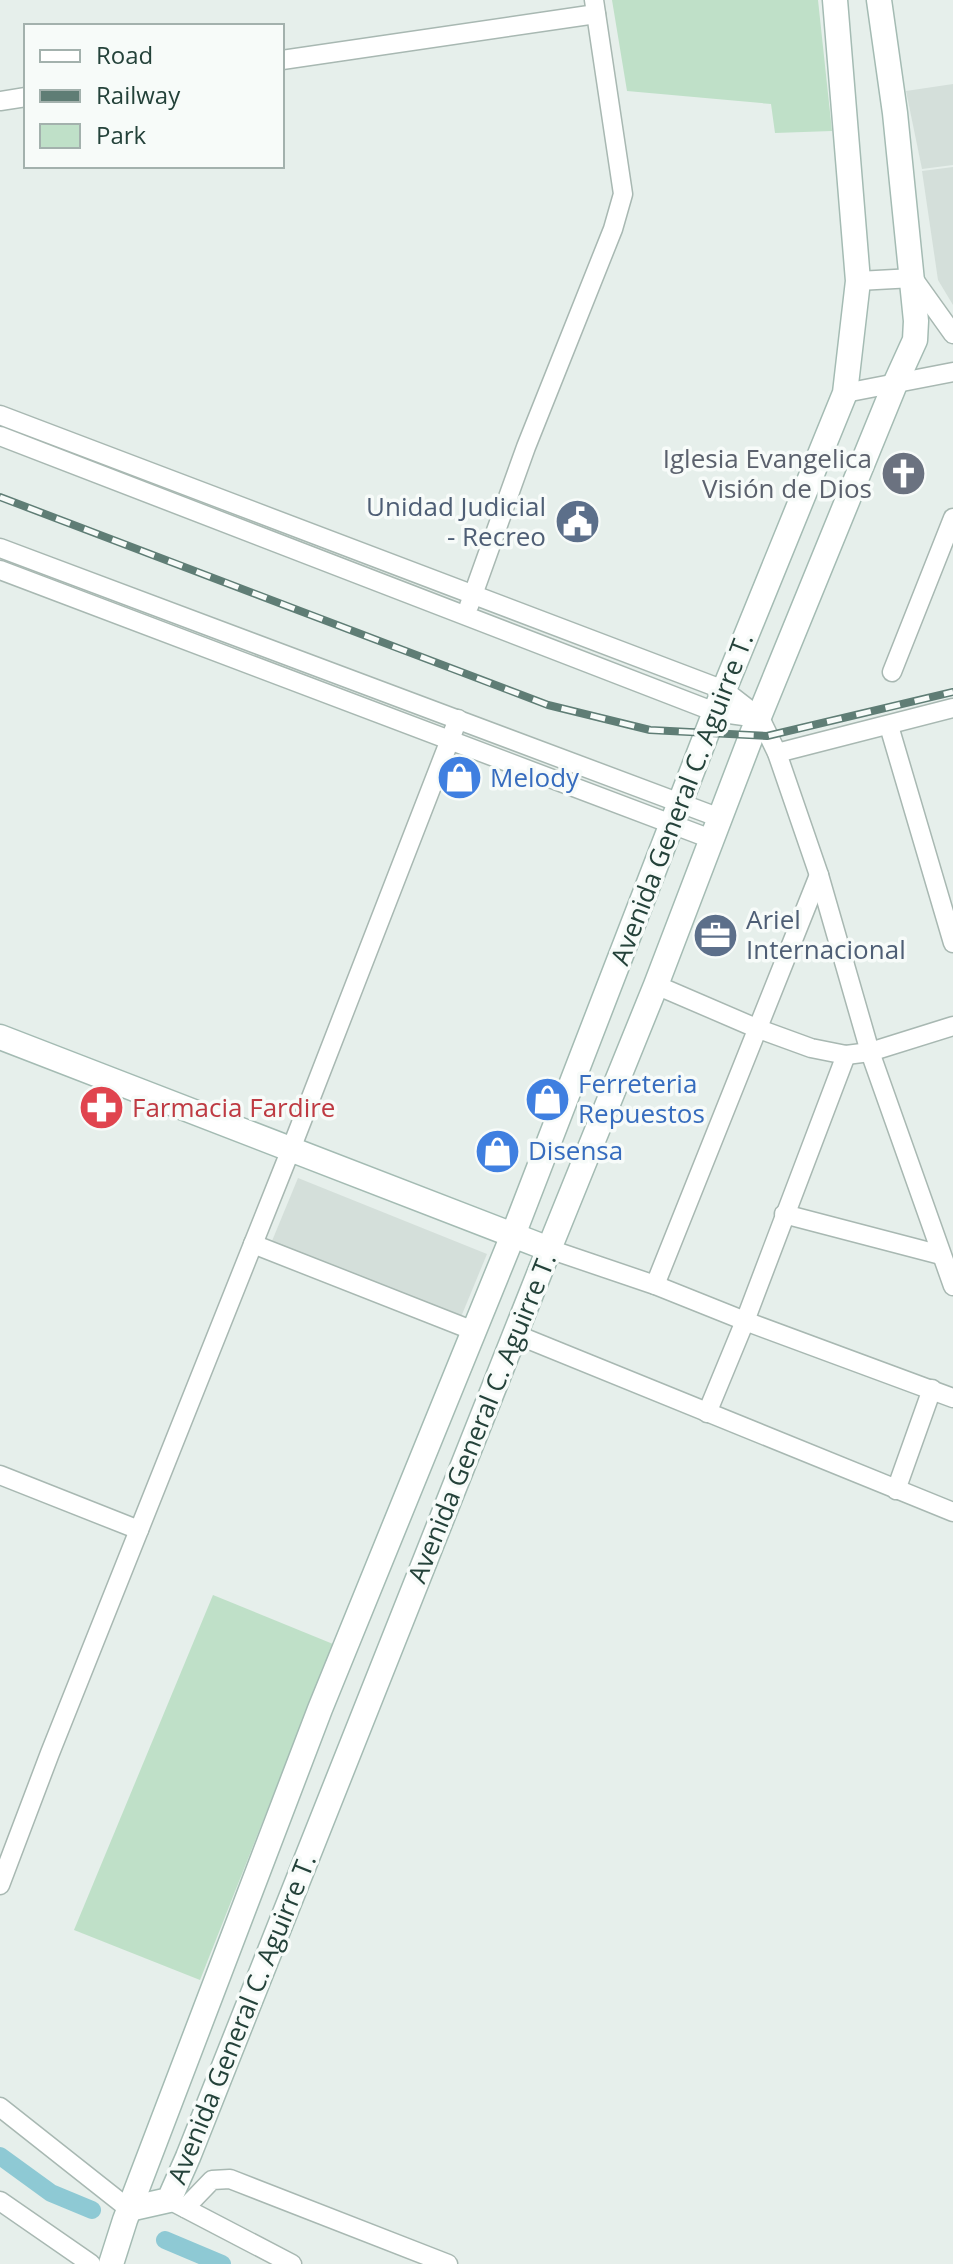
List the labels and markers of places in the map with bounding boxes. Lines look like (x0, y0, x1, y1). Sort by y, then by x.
place label: Iglesia Evangelica Visión de Dios (663, 440, 872, 506)
church icon: Iglesia Evangelica Visión de Dios (879, 450, 927, 498)
place label: Unidad Judicial - Recreo (366, 488, 546, 554)
public building icon: Unidad Judicial - Recreo (553, 498, 601, 546)
shop icon: Melody (435, 754, 483, 802)
place label: Melody (490, 759, 580, 795)
place label: Ariel Internacional (746, 901, 906, 967)
office icon: Ariel Internacional (691, 911, 739, 959)
place label: Ferreteria Repuestos (578, 1065, 705, 1131)
shop icon: Ferreteria Repuestos (523, 1075, 571, 1123)
pharmacy icon: Farmacia Fardire (77, 1084, 125, 1132)
place label: Farmacia Fardire (132, 1089, 335, 1125)
shop icon: Disensa (473, 1127, 521, 1175)
place label: Disensa (528, 1132, 623, 1168)

